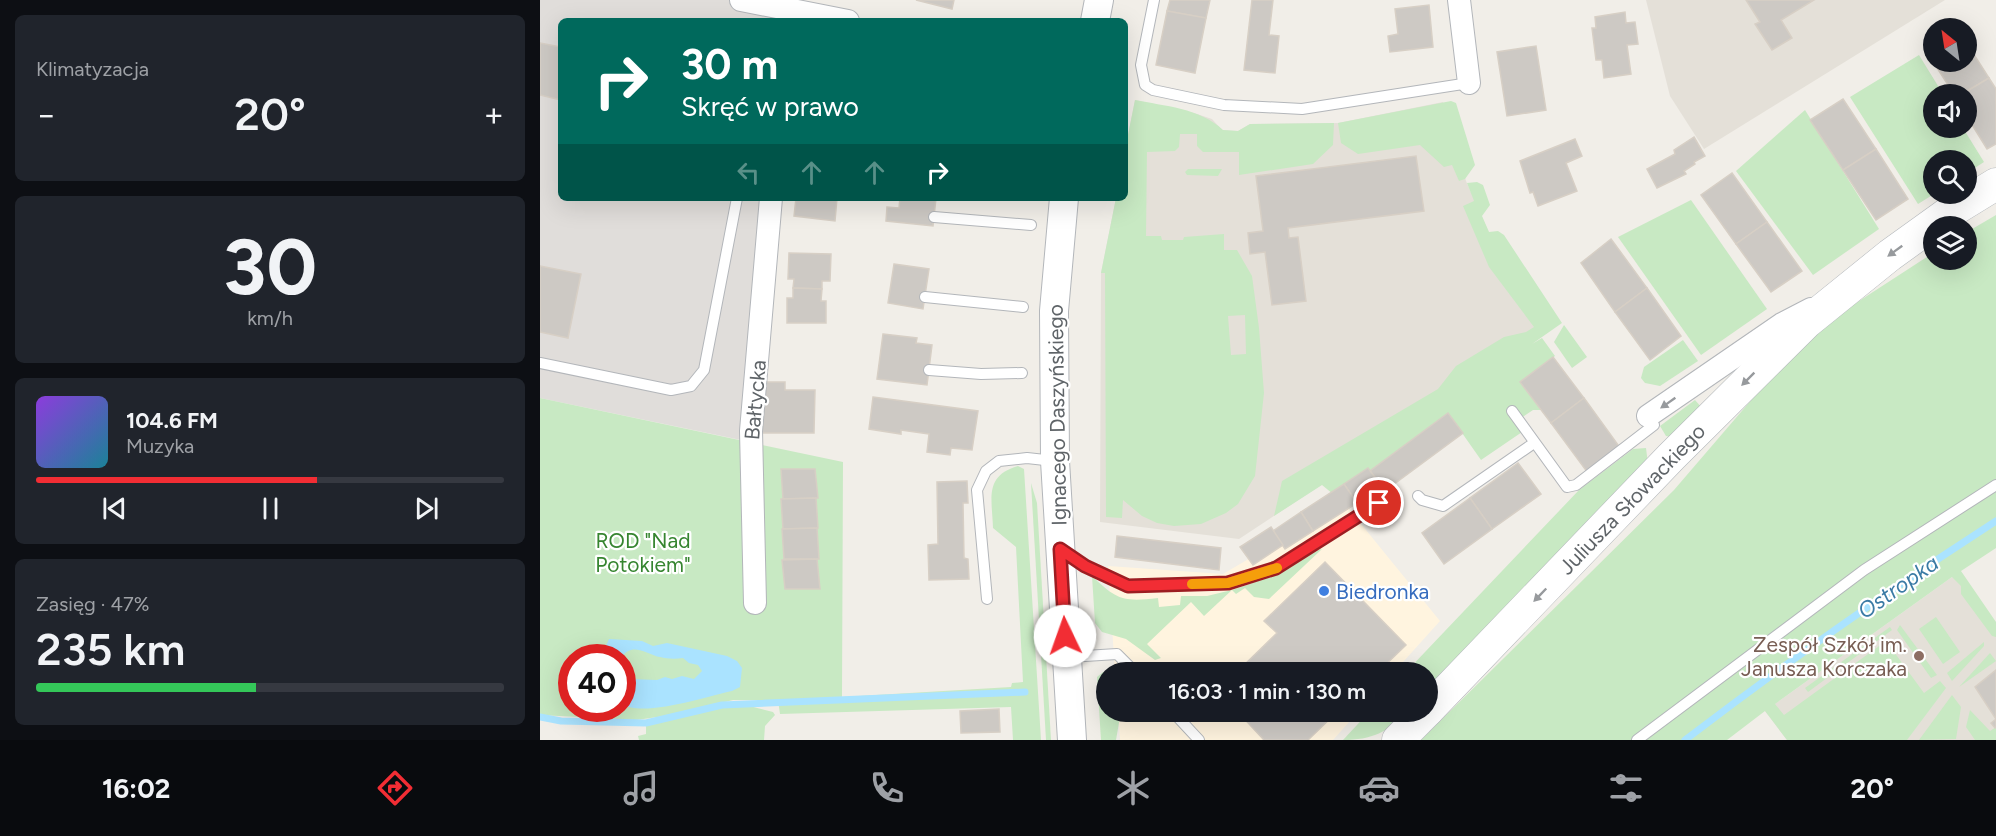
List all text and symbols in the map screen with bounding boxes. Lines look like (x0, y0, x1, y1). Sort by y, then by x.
north arrow (1923, 18, 1977, 72)
map controls (1923, 18, 1977, 270)
text: 30 m (681, 39, 778, 90)
icon: right (582, 42, 660, 120)
text: Klimatyzacja (36, 57, 149, 81)
button: sound (1923, 84, 1977, 138)
text: 20° (234, 87, 306, 141)
text: Skręć w prawo (681, 90, 859, 123)
text: − (36, 95, 57, 134)
text: + (483, 95, 504, 134)
button: search (1923, 150, 1977, 204)
icon: left (732, 156, 765, 189)
icon: ahead (795, 156, 828, 189)
icon: ahead (858, 156, 891, 189)
icon: right (921, 156, 954, 189)
button: layers (1923, 216, 1977, 270)
text: 30 (223, 220, 317, 314)
one-way arrow (1887, 245, 1903, 257)
street label: Ignacego Daszyńskiego (1043, 304, 1071, 526)
text: km/h (247, 306, 293, 330)
street label: Bałtycka (739, 359, 771, 441)
one-way arrow (1742, 372, 1756, 386)
one-way arrow (1660, 397, 1676, 409)
text: 104.6 FM (126, 407, 218, 434)
street label: Juliusza Słowackiego (1554, 418, 1710, 580)
text: Muzyka (126, 434, 194, 458)
pin (1353, 477, 1404, 528)
icon: arrive (1362, 486, 1395, 519)
icon: previous (98, 492, 131, 525)
icon: pause (254, 492, 287, 525)
icon: next (410, 492, 443, 525)
park label: ROD "Nad Potokiem" (595, 528, 691, 577)
water label: Ostropka (1852, 549, 1944, 625)
place label: Biedronka (1336, 579, 1429, 604)
marker: Biedronka (1317, 584, 1331, 598)
one-way arrow (1534, 587, 1547, 602)
text: Zasięg · 47% (36, 592, 150, 616)
position arrow (1033, 604, 1097, 668)
text: 235 km (36, 622, 186, 676)
place label: Zespół Szkół im. Janusza Korczaka (1741, 632, 1907, 681)
speed limit sign: 40 (558, 644, 636, 722)
marker: Zespół Szkół im. Janusza Korczaka (1912, 649, 1926, 663)
text: 16:03 · 1 min · 130 m (1168, 678, 1366, 705)
icon: directions (374, 767, 416, 809)
icon: music (620, 767, 662, 809)
icon: phone (866, 767, 908, 809)
icon: climate (1112, 767, 1154, 809)
icon: car (1358, 767, 1400, 809)
icon: filters (1605, 767, 1647, 809)
text: 16:02 (102, 772, 170, 805)
text: 20° (1851, 772, 1894, 805)

